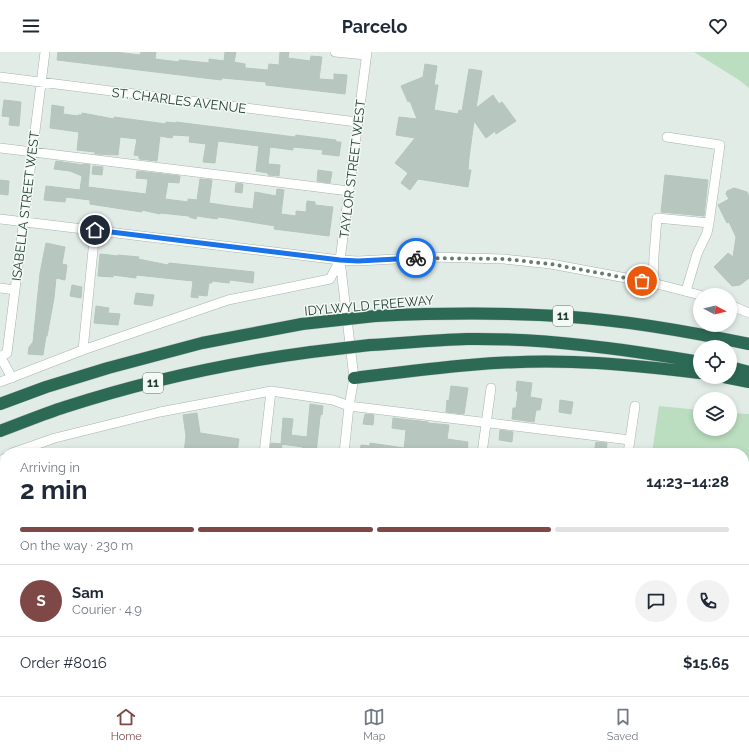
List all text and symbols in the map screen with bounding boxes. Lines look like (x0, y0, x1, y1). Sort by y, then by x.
icon: menu (20, 15, 42, 37)
icon: heart (707, 15, 729, 37)
text: Parcelo (342, 16, 407, 37)
street label: ST. CHARLES AVENUE (111, 85, 247, 116)
street label: TAYLOR STREET WEST (337, 99, 368, 239)
street label: ISABELLA STREET WEST (9, 130, 42, 282)
pin (78, 213, 112, 247)
icon: home (84, 219, 106, 241)
courier (396, 238, 436, 278)
icon: bike (405, 247, 427, 269)
pin (625, 264, 659, 298)
icon: bag (631, 270, 653, 292)
north arrow (693, 288, 737, 332)
map controls (693, 288, 737, 436)
street label: IDYLWYLD FREEWAY (304, 292, 435, 319)
road number: 11 (553, 306, 573, 326)
button: locate (693, 340, 737, 384)
road number: 11 (143, 373, 163, 393)
button: layers (693, 392, 737, 436)
text: Arriving in (20, 460, 80, 475)
text: 14:23–14:28 (646, 473, 729, 491)
text: 2 min (20, 475, 87, 505)
text: On the way · 230 m (20, 538, 133, 553)
button: chat (635, 580, 677, 622)
button: phone (687, 580, 729, 622)
text: Sam (72, 584, 104, 602)
text: S (36, 592, 46, 610)
text: Courier · 4.9 (72, 602, 142, 617)
text: Order #8016 (20, 654, 107, 672)
text: $15.65 (683, 654, 729, 672)
tab: Home (111, 706, 142, 743)
tab: Map (363, 706, 386, 743)
tab: Saved (607, 706, 638, 743)

